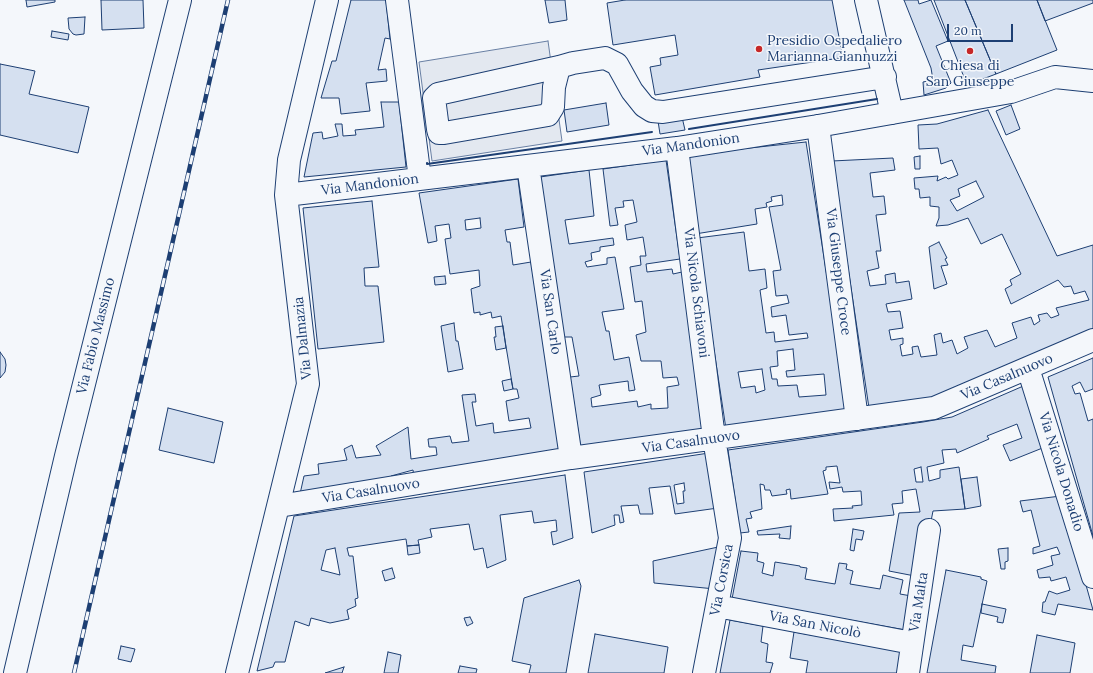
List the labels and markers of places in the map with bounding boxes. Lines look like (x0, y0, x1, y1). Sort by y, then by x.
place label: Presidio Ospedaliero Marianna Giannuzzi (767, 33, 902, 66)
marker: Presidio Ospedaliero Marianna Giannuzzi (754, 44, 764, 54)
marker: Chiesa di San Giuseppe (965, 46, 975, 56)
place label: Chiesa di San Giuseppe (926, 58, 1014, 90)

